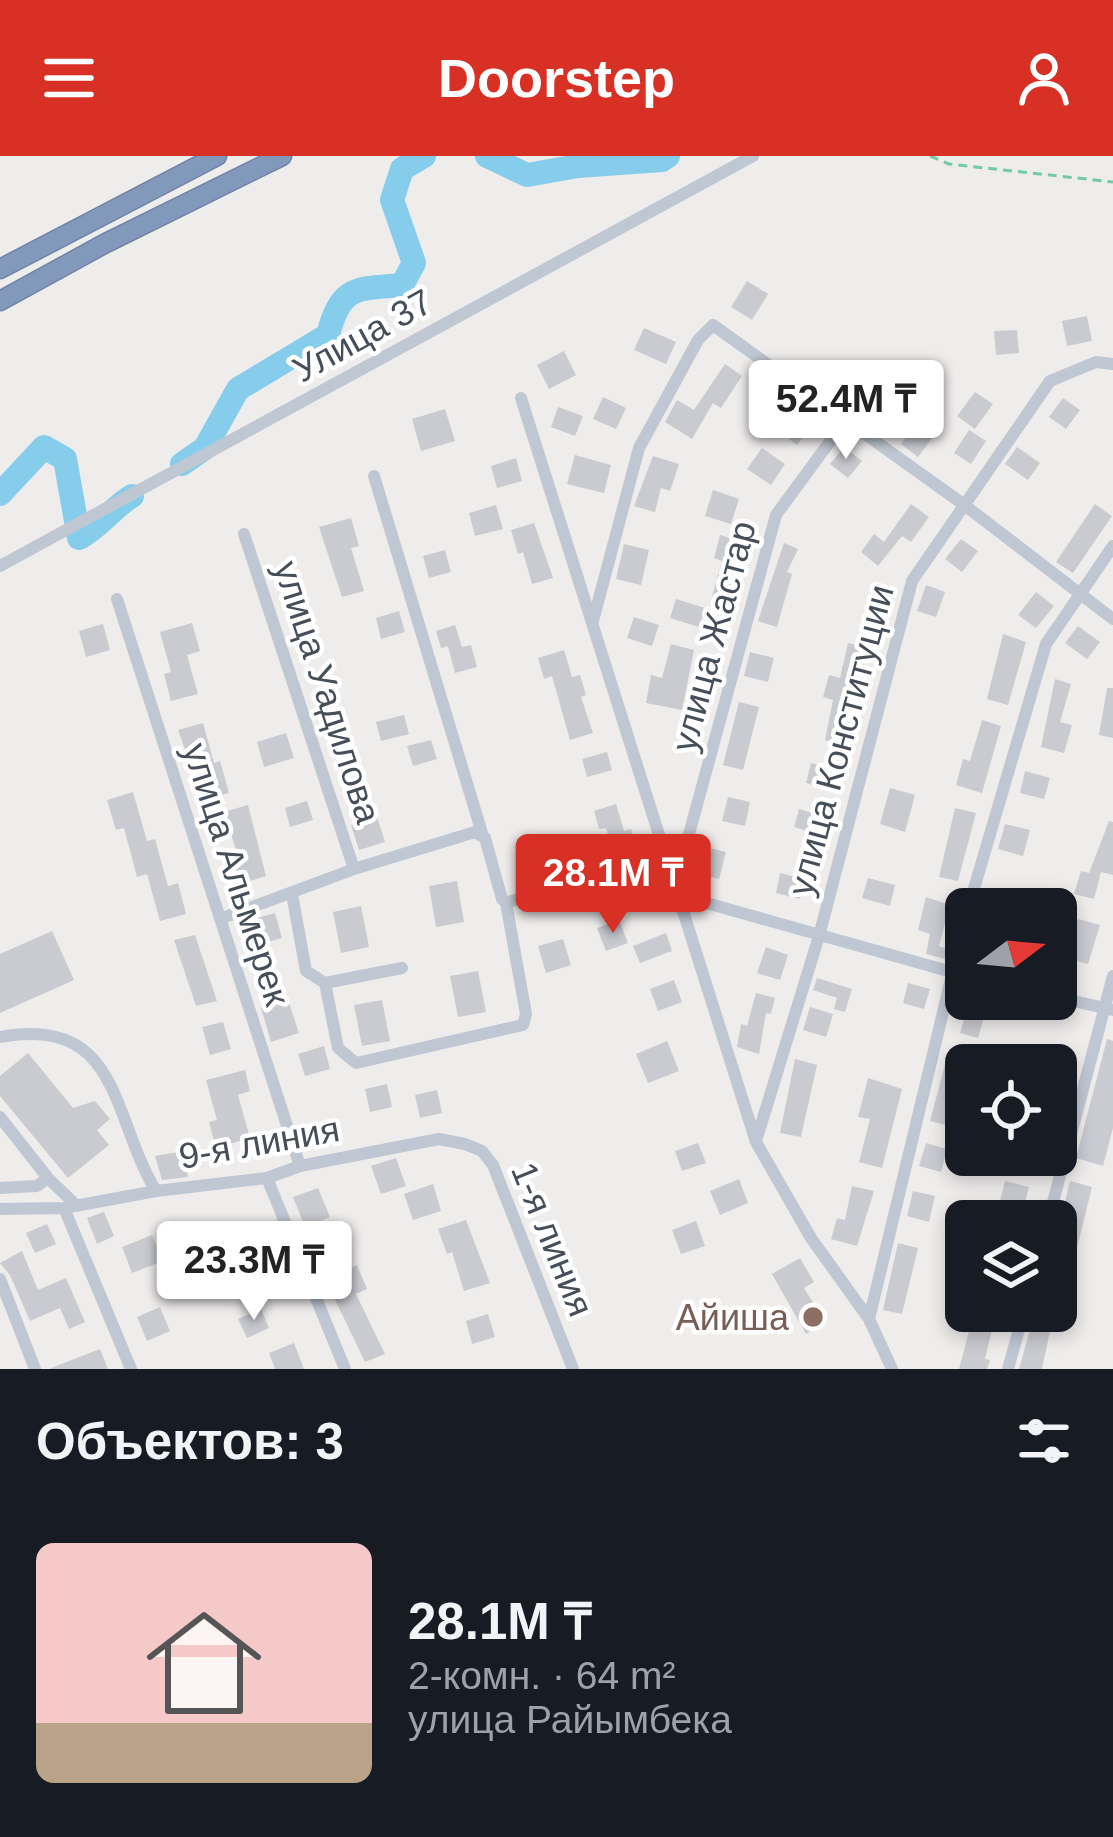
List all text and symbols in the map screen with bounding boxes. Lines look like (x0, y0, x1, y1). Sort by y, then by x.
icon: menu (36, 45, 102, 111)
icon: person (1011, 45, 1077, 111)
text: Doorstep (438, 48, 675, 108)
street label: Улица 37 (286, 281, 439, 390)
pin: 52.4M ₸ (735, 360, 957, 462)
text: 52.4M ₸ (776, 377, 916, 420)
street label: улица Жастар (663, 516, 764, 756)
street label: улица Уадилова (266, 556, 390, 829)
street label: улица Конституции (779, 580, 902, 900)
street label: улица Альмерек (175, 738, 298, 1011)
pin: 28.1M ₸ (502, 834, 724, 936)
text: 28.1M ₸ (543, 851, 683, 894)
north arrow (945, 888, 1077, 1020)
map controls (945, 888, 1077, 1332)
button: locate (945, 1044, 1077, 1176)
street label: 9-я линия (176, 1108, 342, 1177)
street label: 1-я линия (503, 1156, 602, 1322)
button: layers (945, 1200, 1077, 1332)
pin: 23.3M ₸ (143, 1221, 365, 1323)
text: 23.3M ₸ (184, 1238, 324, 1281)
place label: Айиша (676, 1297, 790, 1338)
marker: Айиша (800, 1304, 826, 1330)
icon: filters (1011, 1408, 1077, 1474)
text: Объектов: 3 (36, 1413, 344, 1470)
icon: home (132, 1591, 276, 1735)
text: 28.1M ₸ (408, 1593, 592, 1650)
text: 2-комн. · 64 m² (408, 1654, 675, 1697)
text: улица Райымбека (408, 1698, 732, 1741)

